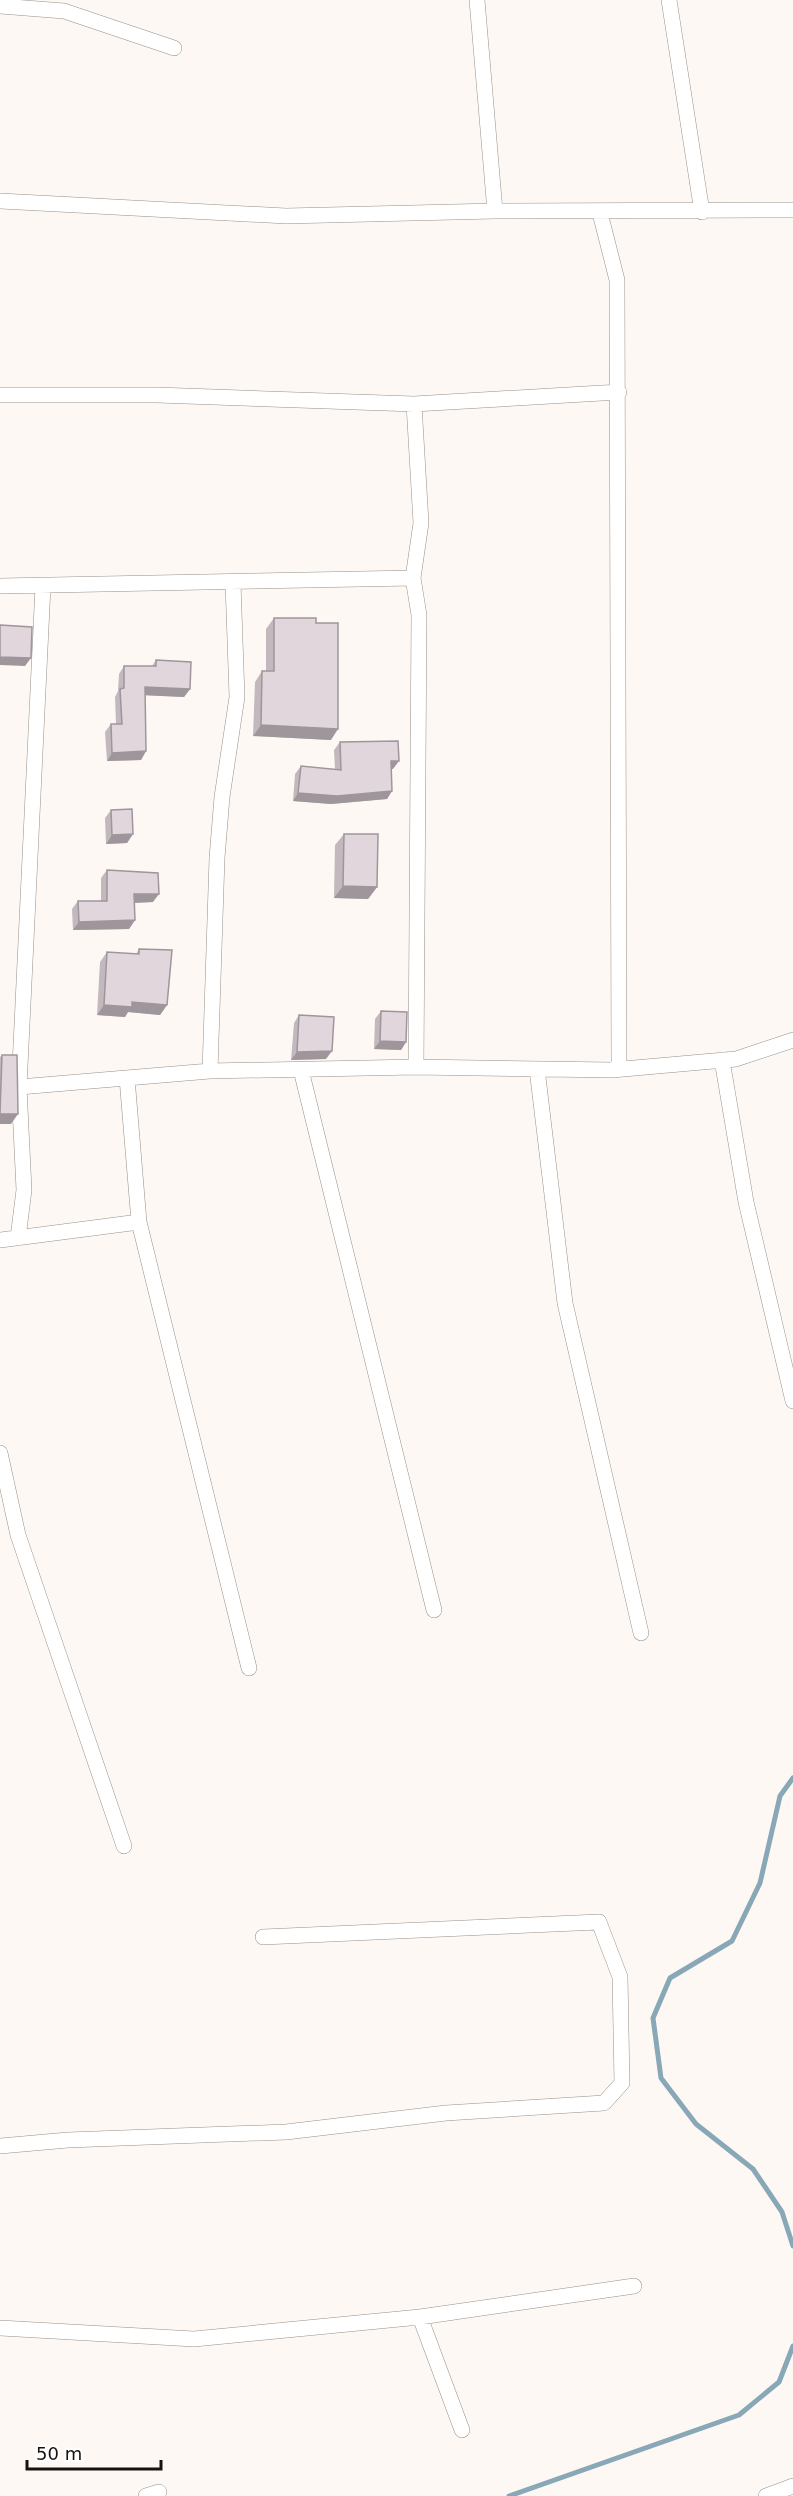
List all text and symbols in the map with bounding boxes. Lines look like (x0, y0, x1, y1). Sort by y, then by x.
scale bar (27, 2433, 160, 2471)
text: 50 m (36, 2443, 82, 2464)

